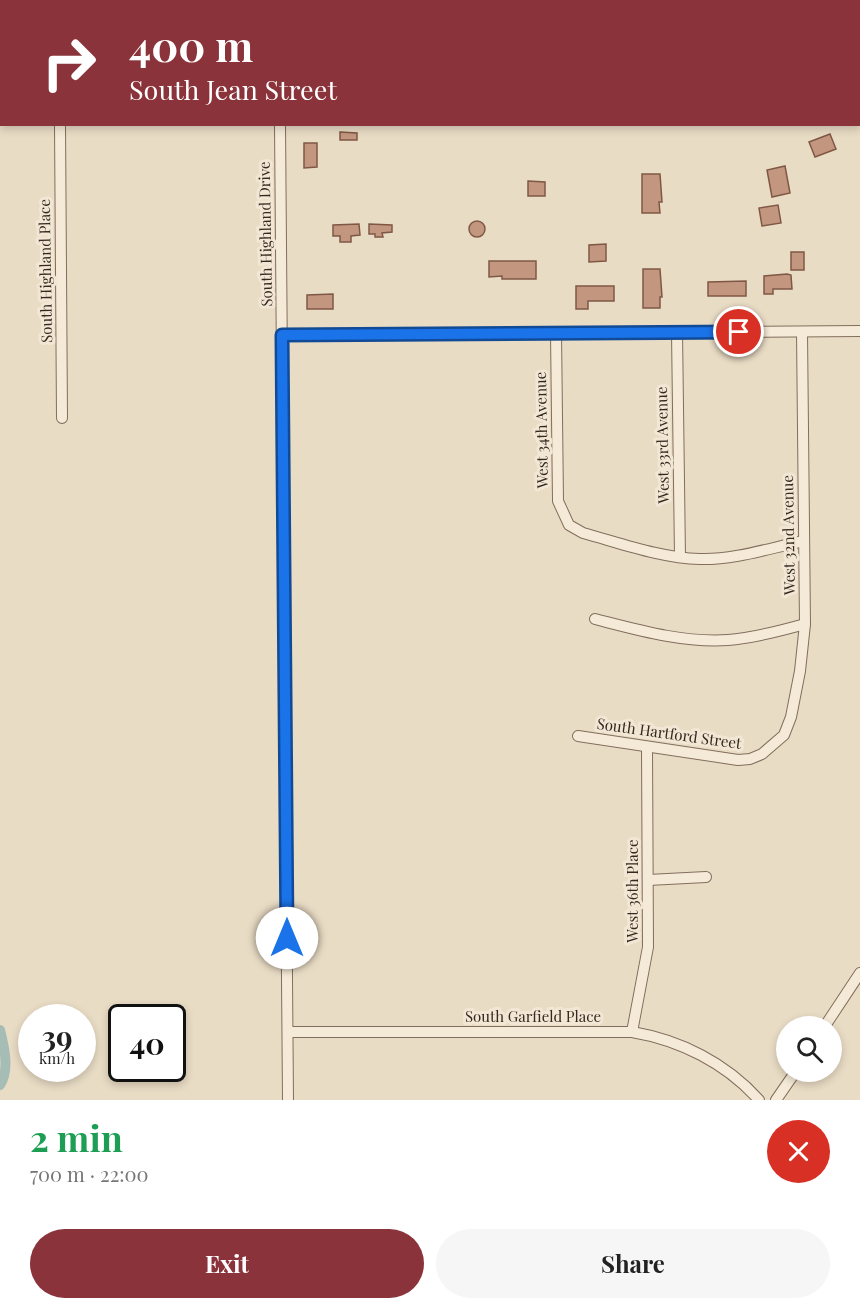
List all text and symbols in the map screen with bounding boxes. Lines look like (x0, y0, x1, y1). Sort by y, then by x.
text: 400 m (129, 17, 253, 73)
icon: right (30, 24, 108, 102)
text: South Jean Street (129, 71, 337, 107)
street label: South Highland Drive (254, 161, 276, 307)
street label: South Highland Place (34, 199, 56, 343)
pin (713, 306, 764, 357)
icon: arrive (722, 315, 755, 348)
street label: West 34th Avenue (530, 372, 552, 490)
street label: West 33rd Avenue (651, 386, 673, 505)
street label: West 32nd Avenue (777, 475, 799, 596)
street label: South Hartford Street (596, 713, 743, 753)
street label: West 36th Place (622, 839, 642, 944)
position arrow (255, 906, 319, 970)
speed limit sign: 40 (108, 1004, 186, 1082)
street label: South Garfield Place (465, 1006, 601, 1026)
text: 39 (41, 1016, 73, 1056)
map controls (776, 1016, 842, 1082)
button: search (776, 1016, 842, 1082)
text: km/h (39, 1048, 75, 1068)
text: 2 min (30, 1113, 123, 1161)
button: close (767, 1120, 830, 1183)
text: 700 m · 22:00 (30, 1160, 149, 1187)
button: Exit (30, 1229, 424, 1298)
button: Share (436, 1229, 830, 1298)

